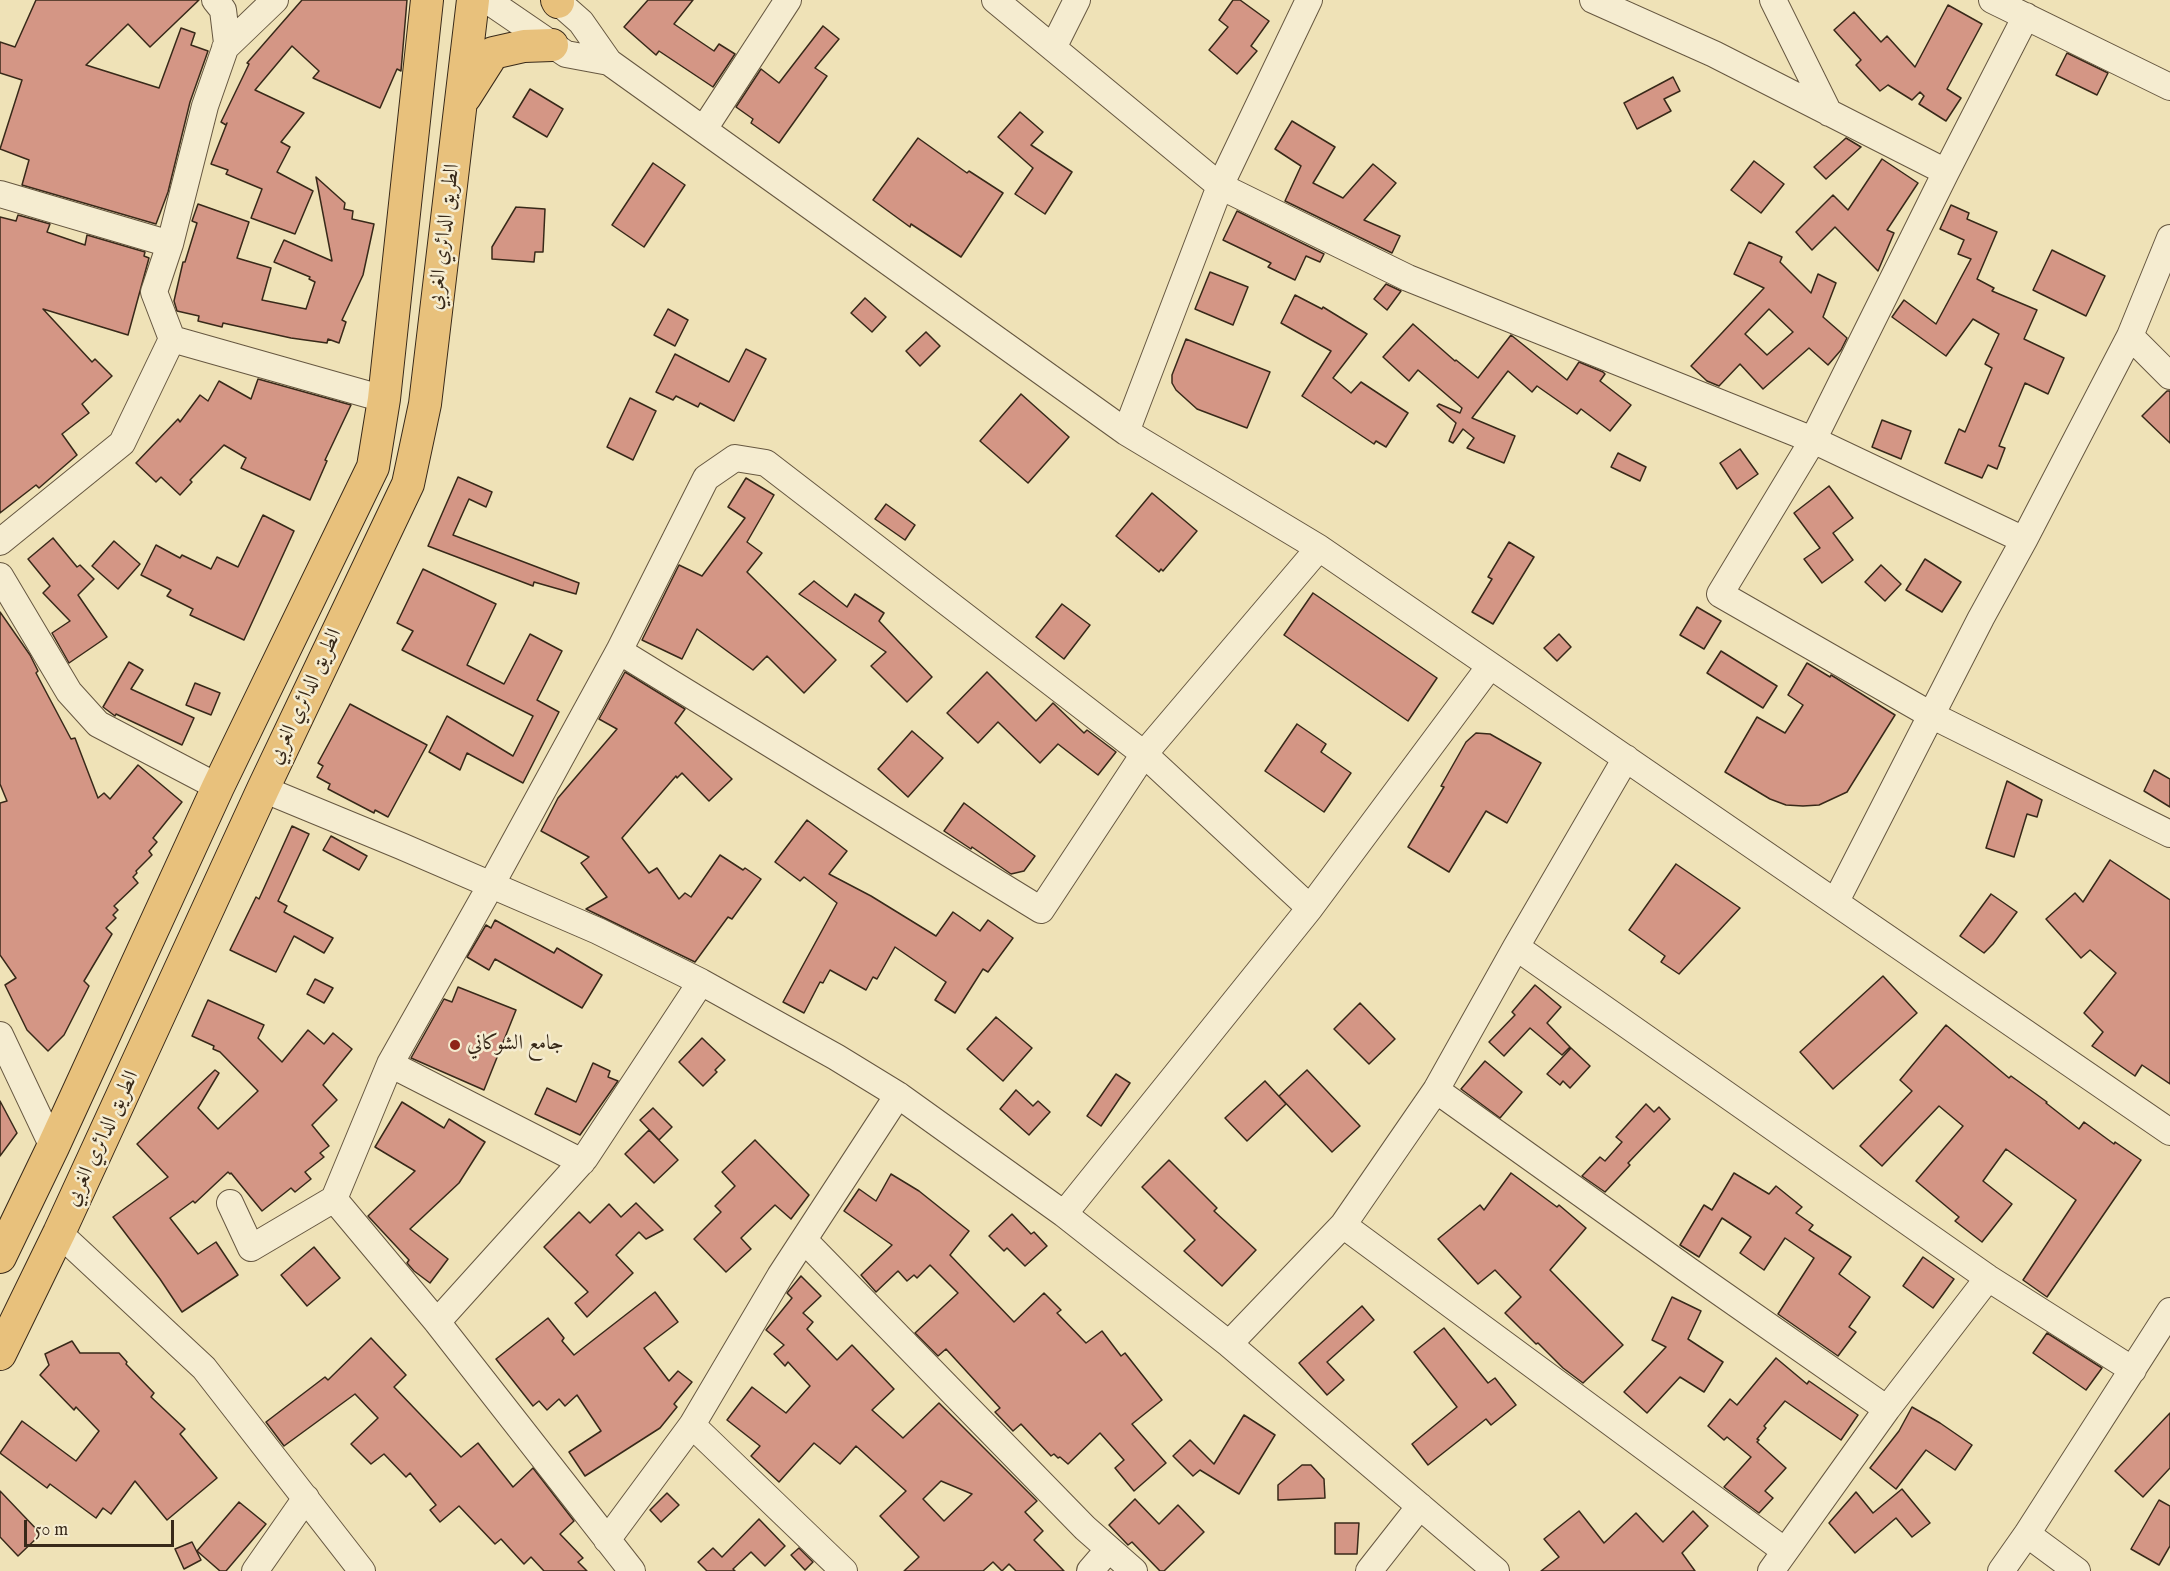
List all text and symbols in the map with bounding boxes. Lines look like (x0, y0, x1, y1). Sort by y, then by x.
street label: الطريق الدائري الغربي (424, 163, 466, 311)
street label: الطريق الدائري الغربي (264, 625, 348, 769)
place label: جامع الشوكاني (467, 1032, 564, 1058)
marker: جامع الشوكاني (448, 1038, 462, 1052)
street label: الطريق الدائري الغربي (61, 1067, 145, 1211)
scale bar (27, 1508, 177, 1546)
text: 50 m (35, 1519, 68, 1542)

